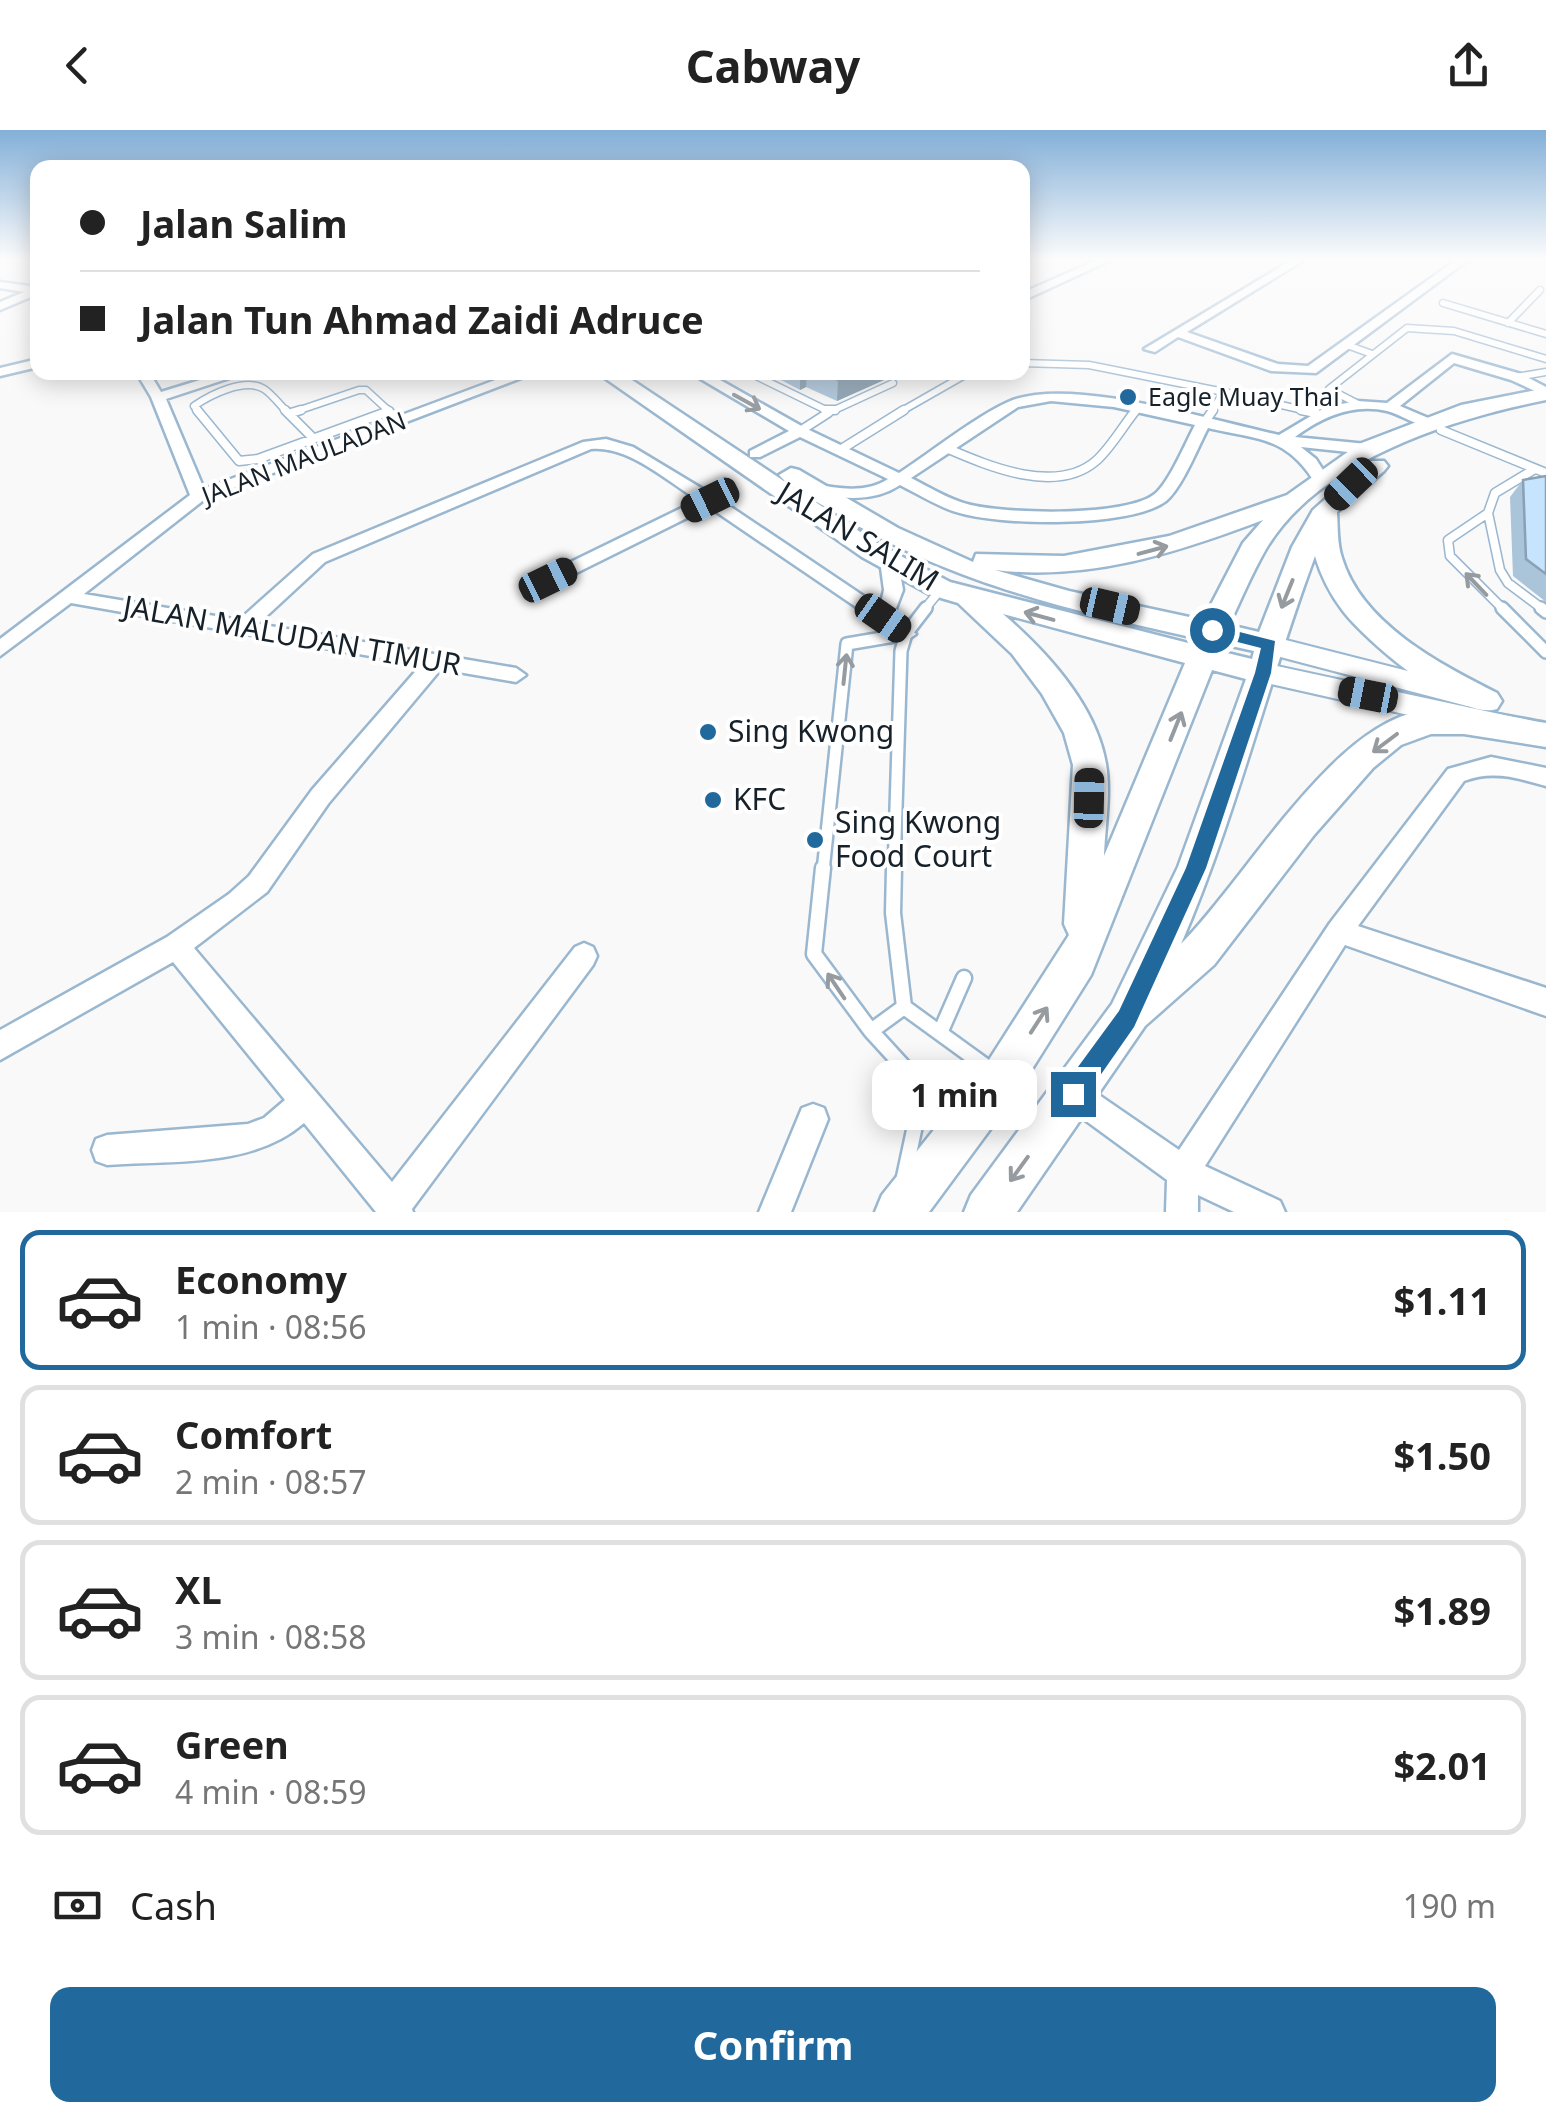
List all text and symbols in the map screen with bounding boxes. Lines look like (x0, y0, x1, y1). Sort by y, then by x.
text: Cabway (686, 35, 860, 96)
icon: back (50, 38, 105, 93)
icon: share (1441, 38, 1496, 93)
text: Jalan Salim (140, 197, 347, 249)
text: Jalan Tun Ahmad Zaidi Adruce (140, 293, 704, 345)
place label: Eagle Muay Thai (1148, 379, 1340, 413)
marker: Eagle Muay Thai (1117, 386, 1139, 408)
one-way arrow (732, 392, 762, 412)
street label: JALAN MAULADAN (195, 402, 411, 512)
car (1319, 452, 1383, 516)
street label: JALAN SALIM (768, 470, 947, 600)
car (676, 473, 744, 527)
one-way arrow (1137, 540, 1168, 559)
car (514, 553, 582, 607)
one-way arrow (1465, 572, 1489, 596)
one-way arrow (1276, 578, 1294, 608)
street label: JALAN MALUDAN TIMUR (117, 584, 465, 684)
car (1077, 585, 1143, 627)
car (850, 589, 916, 647)
one-way arrow (1024, 606, 1056, 624)
route start (1190, 608, 1235, 653)
one-way arrow (836, 654, 855, 686)
car (1336, 675, 1400, 715)
place label: Sing Kwong (728, 710, 894, 751)
one-way arrow (1169, 712, 1187, 742)
marker: Sing Kwong (697, 721, 719, 743)
one-way arrow (1372, 731, 1398, 753)
car (1073, 768, 1105, 828)
place label: KFC (733, 778, 786, 819)
marker: KFC (702, 789, 724, 811)
place label: Sing Kwong Food Court (835, 801, 1001, 876)
marker: Sing Kwong Food Court (804, 829, 826, 851)
one-way arrow (826, 973, 847, 1000)
one-way arrow (1029, 1007, 1050, 1035)
callout: 1 min (873, 1059, 1038, 1129)
route end (1051, 1072, 1096, 1117)
text: 1 min (910, 1073, 999, 1116)
one-way arrow (1009, 1155, 1030, 1182)
text: Economy (175, 1253, 347, 1305)
icon: car (55, 1255, 145, 1345)
text: $1.11 (1393, 1274, 1491, 1326)
text: 1 min · 08:56 (175, 1305, 367, 1348)
text: Comfort (175, 1408, 332, 1460)
icon: car (55, 1410, 145, 1500)
text: $1.50 (1393, 1429, 1491, 1481)
text: 2 min · 08:57 (175, 1460, 367, 1503)
text: XL (175, 1563, 222, 1615)
icon: car (55, 1565, 145, 1655)
text: $1.89 (1393, 1584, 1491, 1636)
text: 3 min · 08:58 (175, 1615, 367, 1658)
text: Green (175, 1718, 289, 1770)
icon: car (55, 1720, 145, 1810)
text: $2.01 (1393, 1739, 1491, 1791)
text: 4 min · 08:59 (175, 1770, 367, 1813)
icon: cash (50, 1878, 105, 1933)
text: Cash (130, 1879, 217, 1931)
text: 190 m (1403, 1884, 1496, 1927)
button: Confirm (50, 1987, 1496, 2102)

